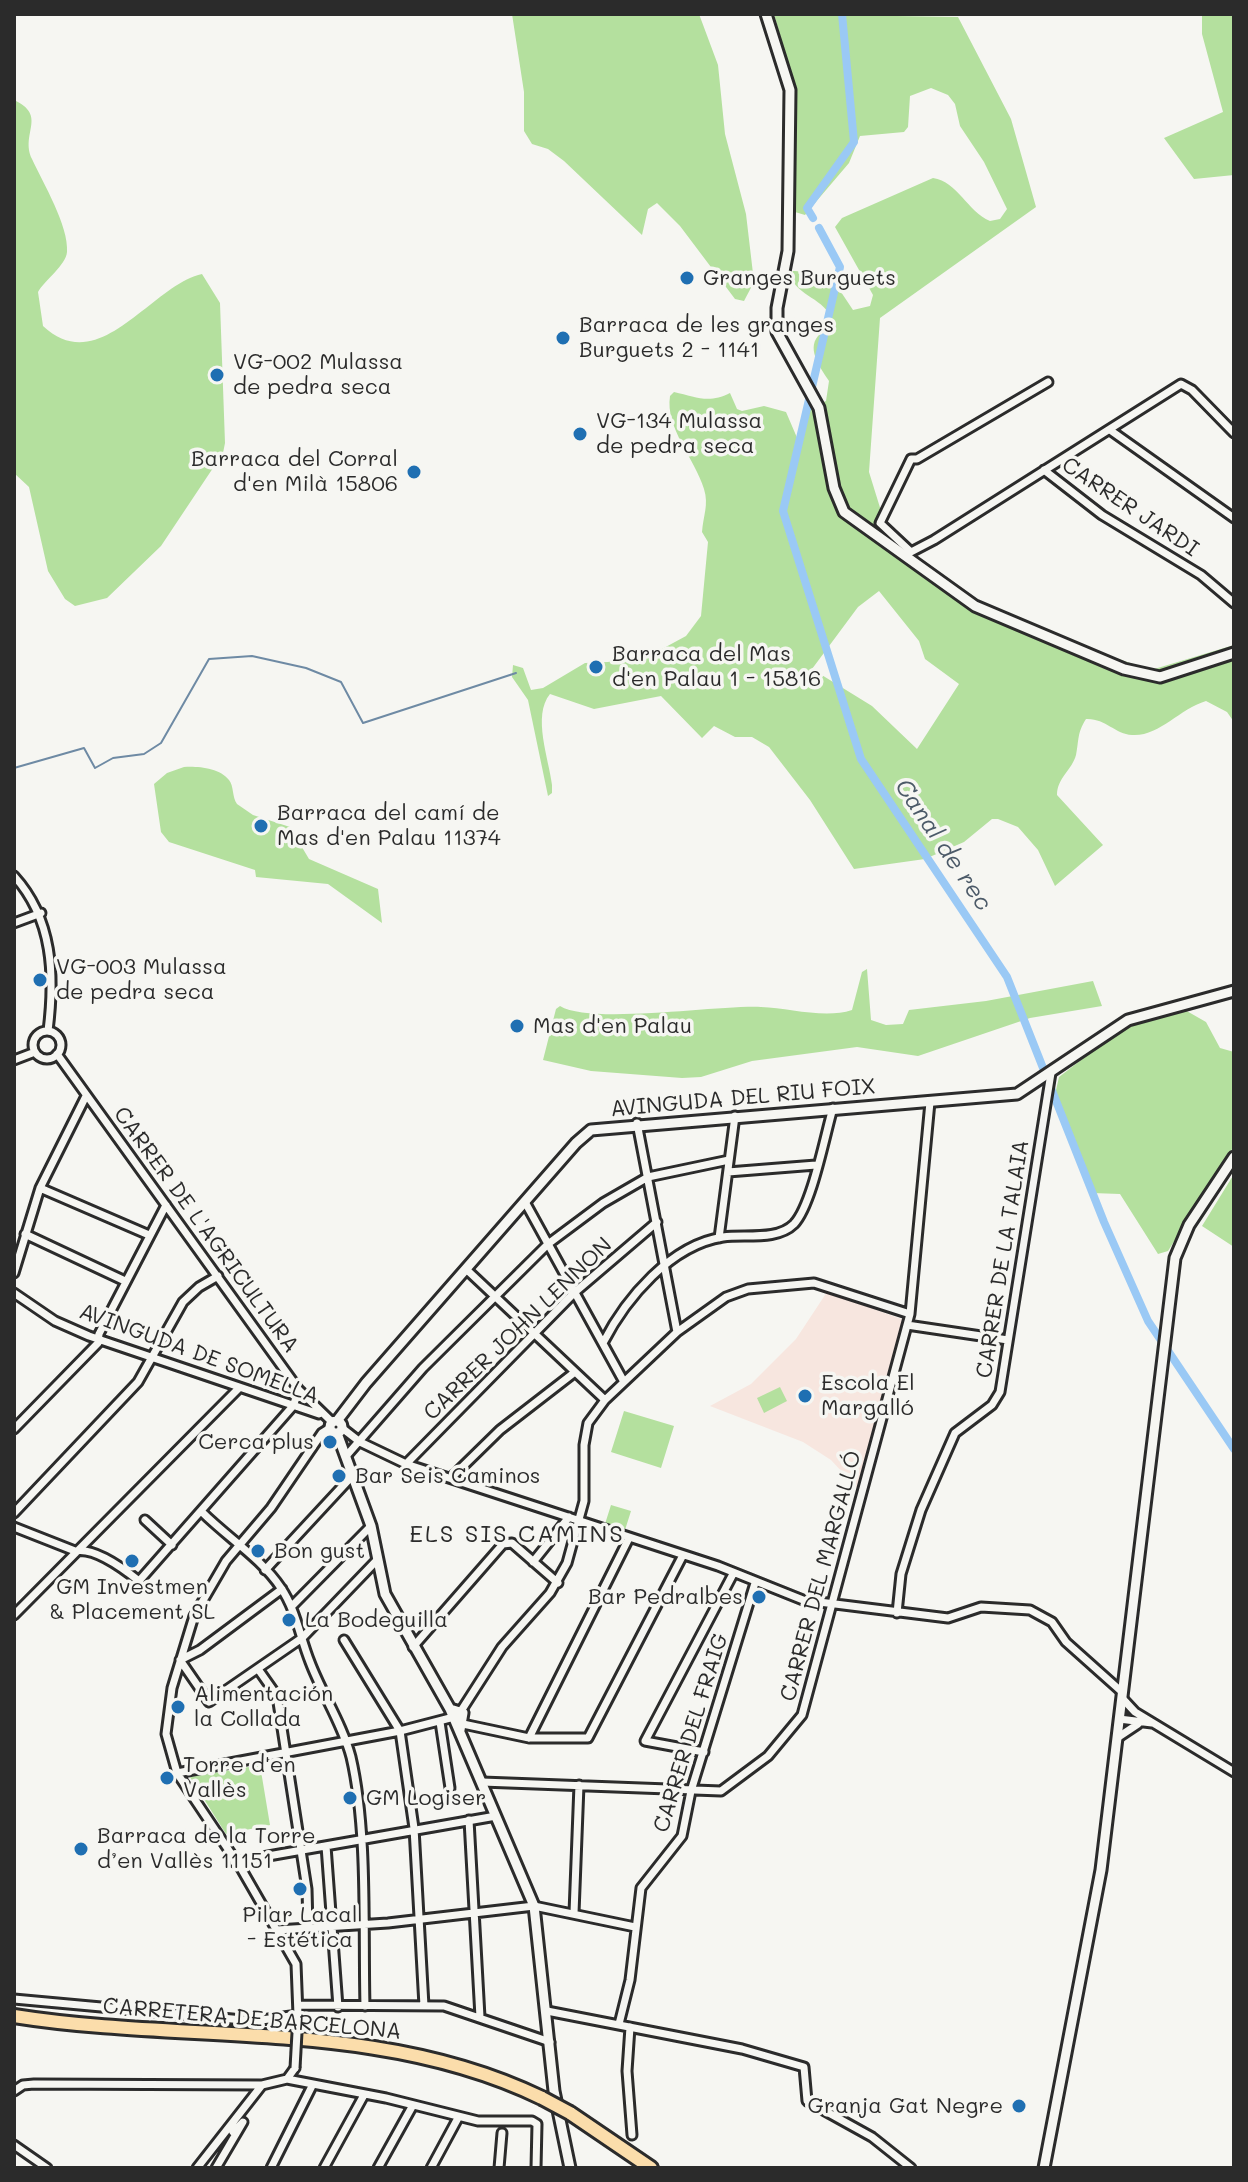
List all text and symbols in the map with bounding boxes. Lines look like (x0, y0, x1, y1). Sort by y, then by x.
place label: Granges Burguets (703, 265, 896, 291)
marker: Granges Burguets (678, 269, 696, 287)
place label: Barraca de les granges Burguets 2 - 1141 (579, 312, 834, 364)
marker: Barraca de les granges Burguets 2 - 1141 (554, 329, 572, 347)
place label: VG-002 Mulassa de pedra seca (233, 349, 403, 400)
marker: VG-002 Mulassa de pedra seca (208, 366, 226, 384)
place label: VG-134 Mulassa de pedra seca (596, 408, 762, 460)
marker: VG-134 Mulassa de pedra seca (571, 425, 589, 443)
place label: Barraca del Corral d'en Milà 15806 (191, 446, 398, 498)
street label: CARRER JARDI (1057, 452, 1203, 562)
marker: Barraca del Corral d'en Milà 15806 (405, 463, 423, 481)
place label: Barraca del Mas d'en Palau 1 - 15816 (612, 641, 821, 692)
marker: Barraca del Mas d'en Palau 1 - 15816 (587, 658, 605, 676)
water label: Canal de rec (888, 774, 998, 916)
place label: Barraca del camí de Mas d'en Palau 11374 (277, 800, 501, 852)
marker: Barraca del camí de Mas d'en Palau 11374 (252, 817, 270, 835)
place label: VG-003 Mulassa de pedra seca (56, 954, 227, 1006)
marker: VG-003 Mulassa de pedra seca (31, 971, 49, 989)
place label: Mas d'en Palau (533, 1013, 692, 1039)
marker: Mas d'en Palau (508, 1017, 526, 1035)
street label: AVINGUDA DEL RIU FOIX (609, 1073, 877, 1123)
street label: CARRER DE L'AGRICULTURA (108, 1102, 304, 1358)
street label: CARRER DE LA TALAIA (971, 1138, 1035, 1380)
street label: CARRER JOHN LENNON (418, 1232, 618, 1426)
street label: AVINGUDA DE SOMELLA (75, 1298, 323, 1410)
place label: Escola El Margalló (821, 1370, 915, 1422)
marker: Escola El Margalló (796, 1387, 814, 1405)
place label: Cerca plus (198, 1429, 314, 1455)
marker: Cerca plus (321, 1433, 339, 1451)
street label: CARRER DEL MARGALLÓ (775, 1448, 867, 1704)
place label: Bar Seis Caminos (355, 1463, 541, 1489)
marker: Bar Seis Caminos (330, 1467, 348, 1485)
district label: ELS SIS CAMINS (409, 1521, 625, 1549)
place label: Bon gust (274, 1538, 365, 1564)
marker: Bon gust (249, 1542, 267, 1560)
marker: GM Investmen & Placement SL (123, 1552, 141, 1570)
place label: GM Investmen & Placement SL (49, 1574, 215, 1626)
place label: Bar Pedralbes (588, 1584, 743, 1610)
marker: Bar Pedralbes (750, 1588, 768, 1606)
place label: La Bodeguilla (305, 1607, 448, 1633)
marker: La Bodeguilla (280, 1611, 298, 1629)
street label: CARRER DEL FRAIG (648, 1630, 734, 1836)
place label: Alimentación la Collada (194, 1681, 333, 1732)
marker: Alimentación la Collada (169, 1698, 187, 1716)
place label: Torre d'en Vallès (183, 1752, 296, 1804)
marker: Torre d'en Vallès (158, 1769, 176, 1787)
place label: GM Logiser (366, 1785, 486, 1811)
marker: GM Logiser (341, 1789, 359, 1807)
place label: Barraca de la Torre d’en Vallès 11151 (97, 1823, 316, 1874)
marker: Barraca de la Torre d’en Vallès 11151 (72, 1840, 90, 1858)
marker: Pilar Lacal - Estética (291, 1880, 309, 1898)
place label: Pilar Lacal - Estética (243, 1902, 357, 1954)
street label: CARRETERA DE BARCELONA (102, 1993, 402, 2045)
place label: Granja Gat Negre (808, 2093, 1003, 2119)
marker: Granja Gat Negre (1010, 2097, 1028, 2115)

